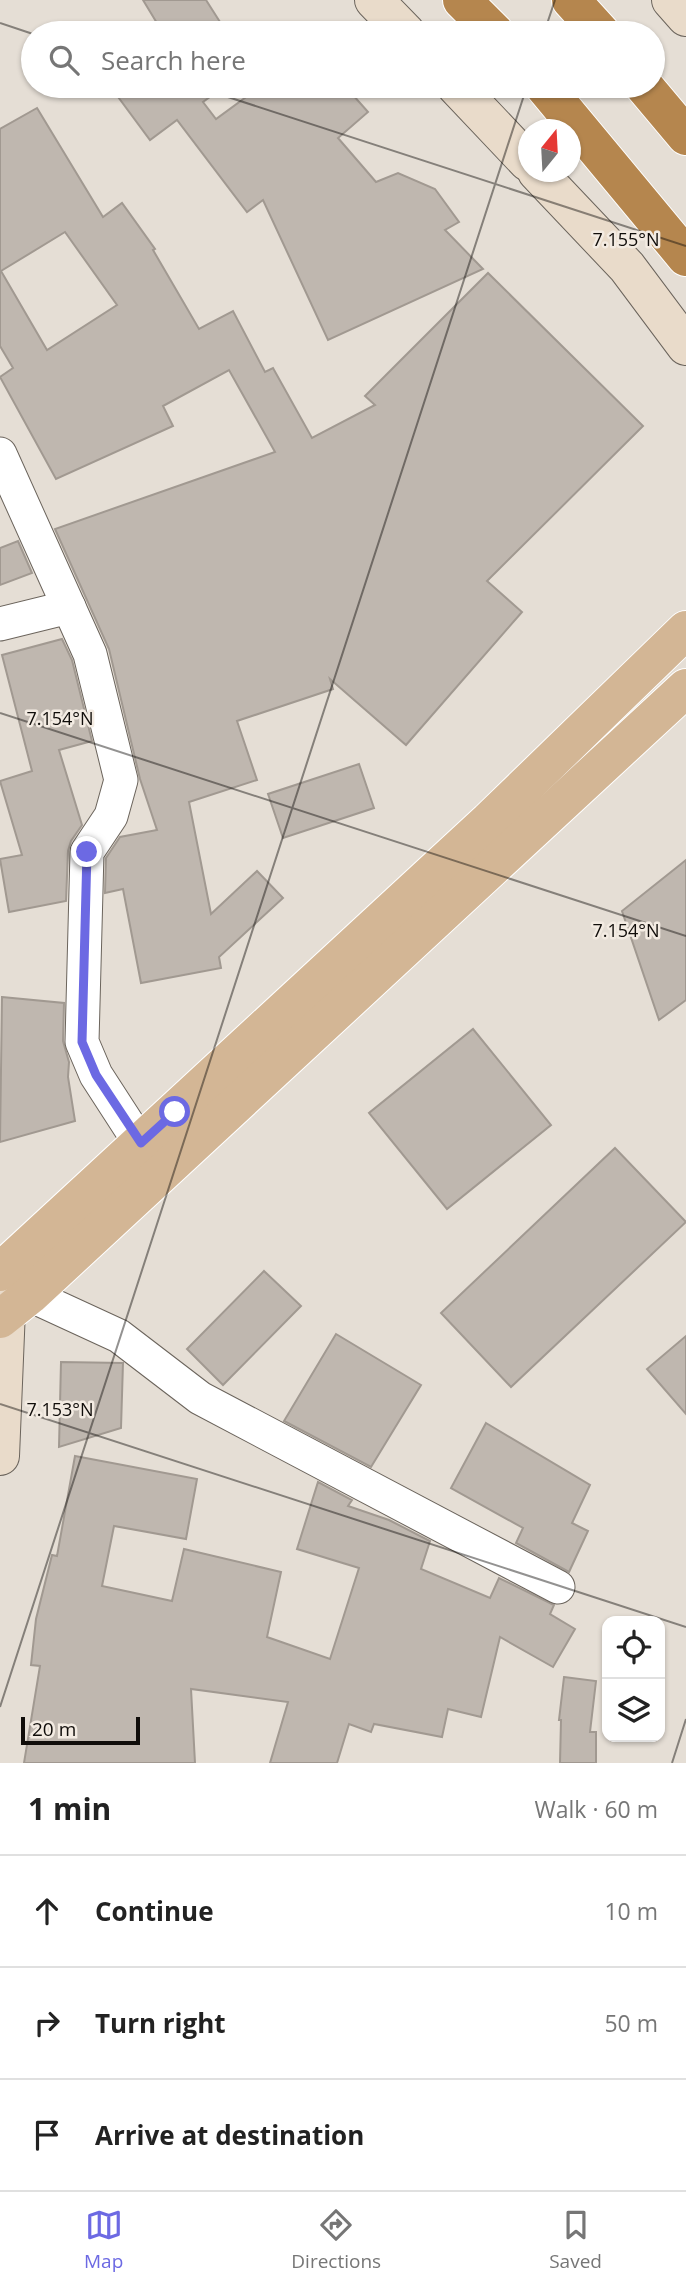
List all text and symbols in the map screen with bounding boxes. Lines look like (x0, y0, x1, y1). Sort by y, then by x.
search box (21, 21, 665, 98)
icon: search (45, 41, 83, 79)
text: Search here (101, 42, 246, 78)
north arrow (518, 119, 581, 182)
text: 7.155°N (592, 227, 660, 251)
text: 7.154°N (26, 706, 94, 730)
route end (71, 836, 102, 867)
text: 7.154°N (592, 918, 660, 942)
route start (159, 1096, 190, 1127)
text: 7.153°N (26, 1397, 94, 1421)
map controls (602, 1616, 665, 1742)
button: locate (602, 1616, 665, 1679)
button: layers (602, 1679, 665, 1742)
scale bar (21, 1714, 140, 1746)
text: 20 m (32, 1716, 76, 1742)
text: 1 min (28, 1788, 111, 1829)
text: Walk · 60 m (535, 1793, 658, 1825)
icon: ahead (28, 1892, 66, 1930)
text: Continue (95, 1893, 214, 1929)
text: 10 m (604, 1895, 658, 1927)
icon: right (28, 2004, 66, 2042)
text: Turn right (95, 2005, 226, 2041)
text: 50 m (604, 2007, 658, 2039)
icon: arrive (28, 2116, 66, 2154)
text: Arrive at destination (95, 2117, 364, 2153)
tab: Map (84, 2206, 123, 2274)
tab: Directions (291, 2206, 381, 2274)
tab: Saved (549, 2206, 602, 2274)

